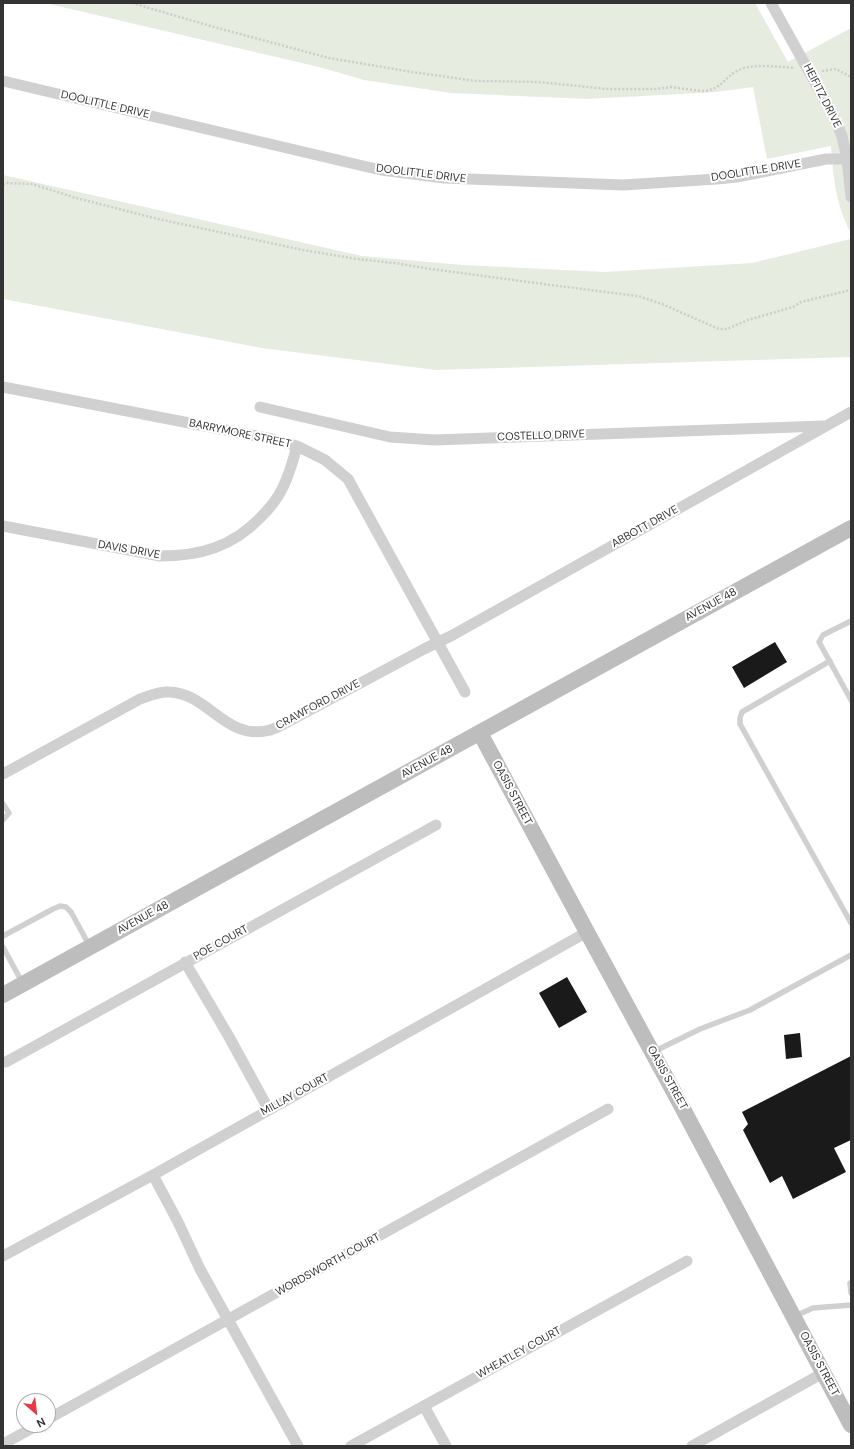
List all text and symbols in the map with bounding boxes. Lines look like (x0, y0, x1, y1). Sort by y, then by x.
street label: HEIFITZ DRIVE (800, 62, 844, 130)
street label: DOOLITTLE DRIVE (59, 88, 151, 122)
street label: DOOLITTLE DRIVE (710, 157, 802, 185)
street label: DOOLITTLE DRIVE (375, 162, 467, 186)
street label: BARRYMORE STREET (188, 417, 292, 451)
street label: COSTELLO DRIVE (497, 428, 585, 444)
street label: ABBOTT DRIVE (609, 503, 681, 551)
street label: DAVIS DRIVE (97, 538, 161, 562)
street label: AVENUE 48 (683, 585, 739, 625)
street label: CRAWFORD DRIVE (274, 677, 362, 733)
street label: AVENUE 48 (399, 742, 455, 782)
street label: OASIS STREET (489, 759, 535, 827)
street label: AVENUE 48 (115, 898, 171, 938)
street label: POE COURT (191, 923, 251, 963)
street label: OASIS STREET (644, 1044, 690, 1112)
street label: MILLAY COURT (259, 1071, 331, 1119)
street label: WORDSWORTH COURT (273, 1231, 383, 1299)
street label: WHEATLEY COURT (474, 1324, 564, 1382)
street label: OASIS STREET (796, 1330, 842, 1398)
north arrow (16, 1393, 56, 1433)
text: N (34, 1415, 48, 1431)

